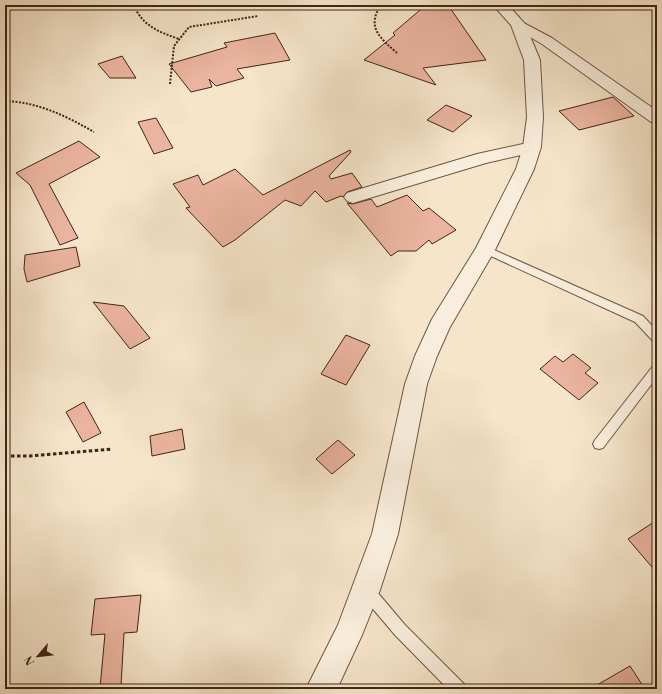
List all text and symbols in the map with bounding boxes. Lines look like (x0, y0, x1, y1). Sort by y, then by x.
north arrow (18, 636, 58, 676)
text: N (22, 653, 38, 667)

